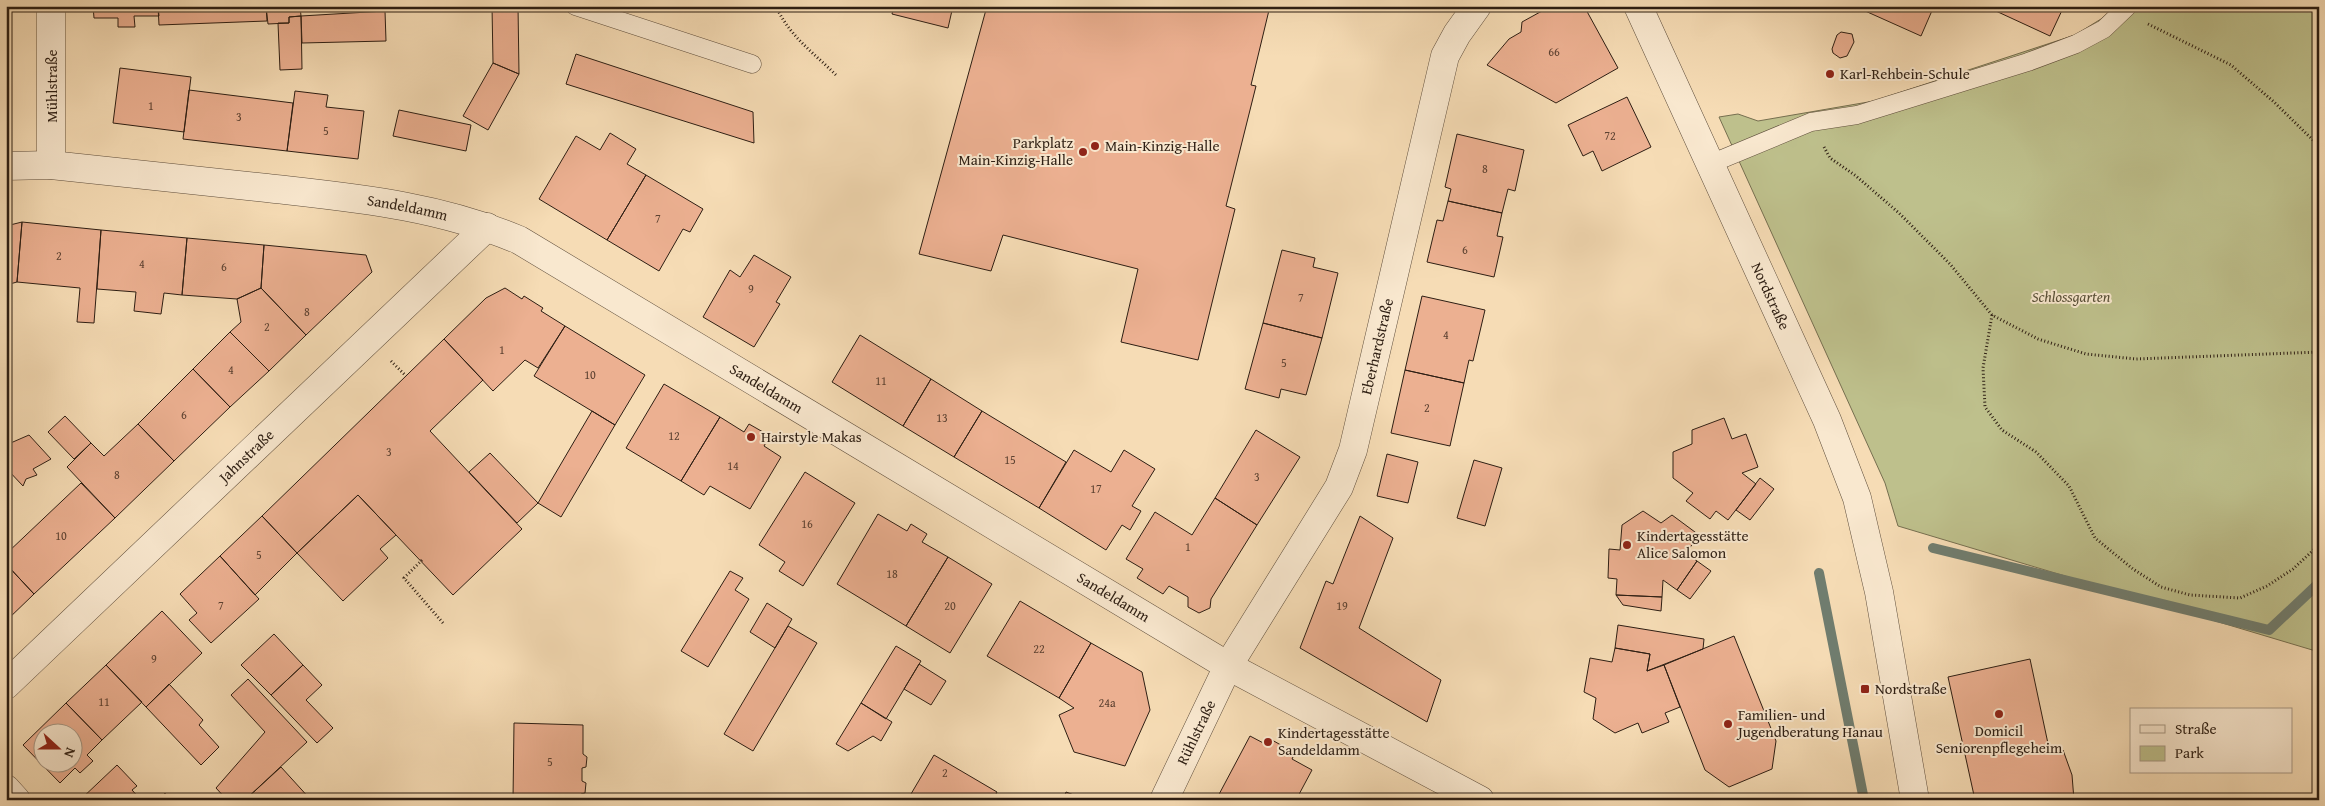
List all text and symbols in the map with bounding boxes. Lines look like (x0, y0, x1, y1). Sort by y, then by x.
house number: 66 (1548, 43, 1560, 60)
street label: Mühlstraße (41, 49, 62, 123)
place label: Karl-Rehbein-Schule (1840, 63, 1970, 84)
marker: Karl-Rehbein-Schule (1824, 68, 1836, 80)
house number: 1 (148, 97, 154, 114)
house number: 3 (236, 108, 242, 125)
house number: 5 (323, 122, 329, 139)
house number: 72 (1604, 127, 1616, 144)
place label: Parkplatz Main-Kinzig-Halle (958, 132, 1073, 170)
place label: Main-Kinzig-Halle (1105, 135, 1220, 156)
marker: Main-Kinzig-Halle (1089, 140, 1101, 152)
marker: Parkplatz Main-Kinzig-Halle (1077, 146, 1089, 158)
house number: 8 (1482, 160, 1488, 177)
street label: Sandeldamm (366, 189, 451, 226)
house number: 7 (655, 210, 661, 227)
house number: 6 (1462, 241, 1468, 258)
house number: 2 (56, 247, 62, 264)
house number: 4 (139, 255, 145, 272)
house number: 6 (221, 258, 227, 275)
street label: Nordstraße (1746, 259, 1795, 333)
house number: 9 (748, 280, 754, 297)
park label: Schlossgarten (2032, 286, 2111, 307)
house number: 7 (1298, 289, 1304, 306)
street label: Eberhardstraße (1355, 296, 1398, 397)
house number: 8 (304, 303, 310, 320)
house number: 2 (264, 318, 270, 335)
house number: 4 (1443, 326, 1449, 343)
house number: 1 (499, 341, 505, 358)
house number: 5 (1281, 354, 1287, 371)
street label: Sandeldamm (726, 358, 808, 419)
house number: 4 (228, 361, 234, 378)
house number: 10 (584, 366, 596, 383)
house number: 11 (875, 372, 887, 389)
house number: 2 (1424, 399, 1430, 416)
house number: 6 (181, 406, 187, 423)
house number: 13 (936, 409, 948, 426)
street label: Jahnstraße (212, 424, 278, 488)
place label: Hairstyle Makas (761, 426, 862, 447)
house number: 12 (668, 427, 680, 444)
marker: Hairstyle Makas (745, 431, 757, 443)
house number: 3 (386, 443, 392, 460)
house number: 15 (1004, 451, 1016, 468)
house number: 14 (727, 457, 739, 474)
house number: 8 (114, 466, 120, 483)
house number: 3 (1254, 468, 1260, 485)
house number: 17 (1090, 480, 1102, 497)
house number: 16 (801, 515, 813, 532)
place label: Kindertagesstätte Alice Salomon (1637, 525, 1749, 563)
house number: 10 (55, 527, 67, 544)
house number: 1 (1185, 538, 1191, 555)
marker: Kindertagesstätte Alice Salomon (1621, 539, 1633, 551)
house number: 5 (256, 546, 262, 563)
house number: 18 (886, 565, 898, 582)
street label: Sandeldamm (1073, 567, 1155, 627)
house number: 7 (218, 597, 224, 614)
house number: 20 (944, 597, 956, 614)
house number: 19 (1336, 597, 1348, 614)
house number: 22 (1033, 640, 1045, 657)
house number: 9 (151, 650, 157, 667)
place label: Nordstraße (1875, 678, 1947, 699)
marker: Nordstraße (1859, 683, 1871, 695)
house number: 11 (98, 693, 110, 710)
house number: 24a (1098, 694, 1116, 711)
street label: Rühlstraße (1171, 696, 1220, 768)
place label: Familien- und Jugendberatung Hanau (1736, 704, 1884, 742)
marker: Domicil Seniorenpflegeheim (1993, 708, 2005, 720)
legend (2130, 708, 2292, 774)
marker: Familien- und Jugendberatung Hanau (1722, 718, 1734, 730)
text: Straße (2175, 718, 2217, 739)
place label: Domicil Seniorenpflegeheim (1936, 720, 2063, 758)
place label: Kindertagesstätte Sandeldamm (1278, 722, 1390, 760)
north arrow (32, 724, 82, 774)
marker: Kindertagesstätte Sandeldamm (1262, 736, 1274, 748)
text: Park (2175, 742, 2204, 763)
text: N (59, 745, 81, 761)
house number: 5 (547, 753, 553, 770)
house number: 2 (942, 764, 948, 781)

